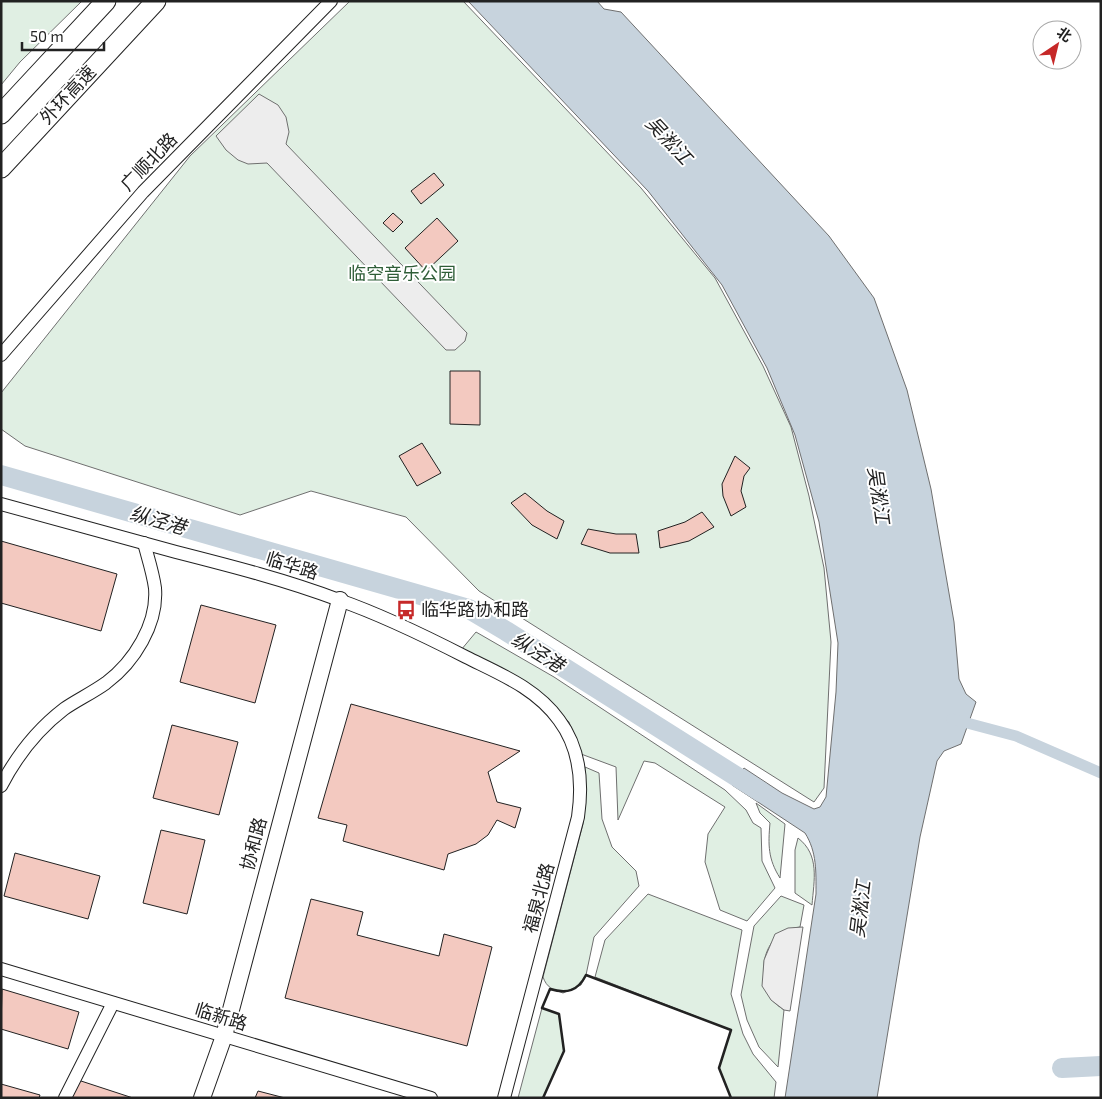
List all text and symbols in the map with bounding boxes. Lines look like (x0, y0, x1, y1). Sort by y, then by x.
scale bar (22, 20, 105, 52)
north arrow (1032, 20, 1082, 70)
text: 北 (1054, 23, 1075, 45)
text: 50 m (30, 27, 64, 45)
street label: 外环高速 (35, 60, 100, 128)
water label: 吴淞江 (642, 111, 699, 170)
street label: 广顺北路 (115, 128, 181, 195)
park label: 临空音乐公园 (348, 262, 456, 284)
water label: 吴淞江 (864, 465, 895, 527)
water label: 纵泾港 (128, 501, 192, 539)
street label: 临华路 (263, 547, 321, 583)
place label: 临华路协和路 (421, 598, 529, 620)
bus stop icon: 临华路协和路 (395, 599, 417, 621)
water label: 纵泾港 (508, 627, 571, 678)
street label: 协和路 (235, 815, 271, 873)
street label: 福泉北路 (518, 860, 558, 935)
water label: 吴淞江 (845, 877, 875, 939)
street label: 临新路 (192, 998, 250, 1034)

